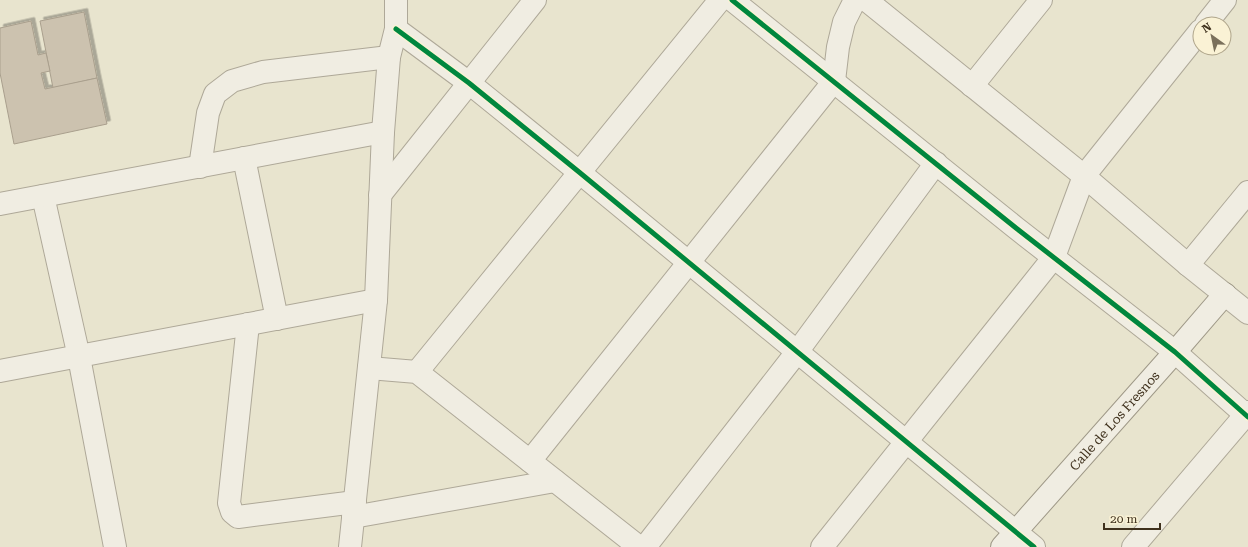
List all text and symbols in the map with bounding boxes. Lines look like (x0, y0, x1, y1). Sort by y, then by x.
north arrow (1192, 16, 1232, 56)
text: N (1200, 20, 1214, 36)
street label: Calle de Los Fresnos (1066, 368, 1162, 473)
scale bar (1104, 505, 1160, 531)
text: 20 m (1110, 512, 1137, 526)

